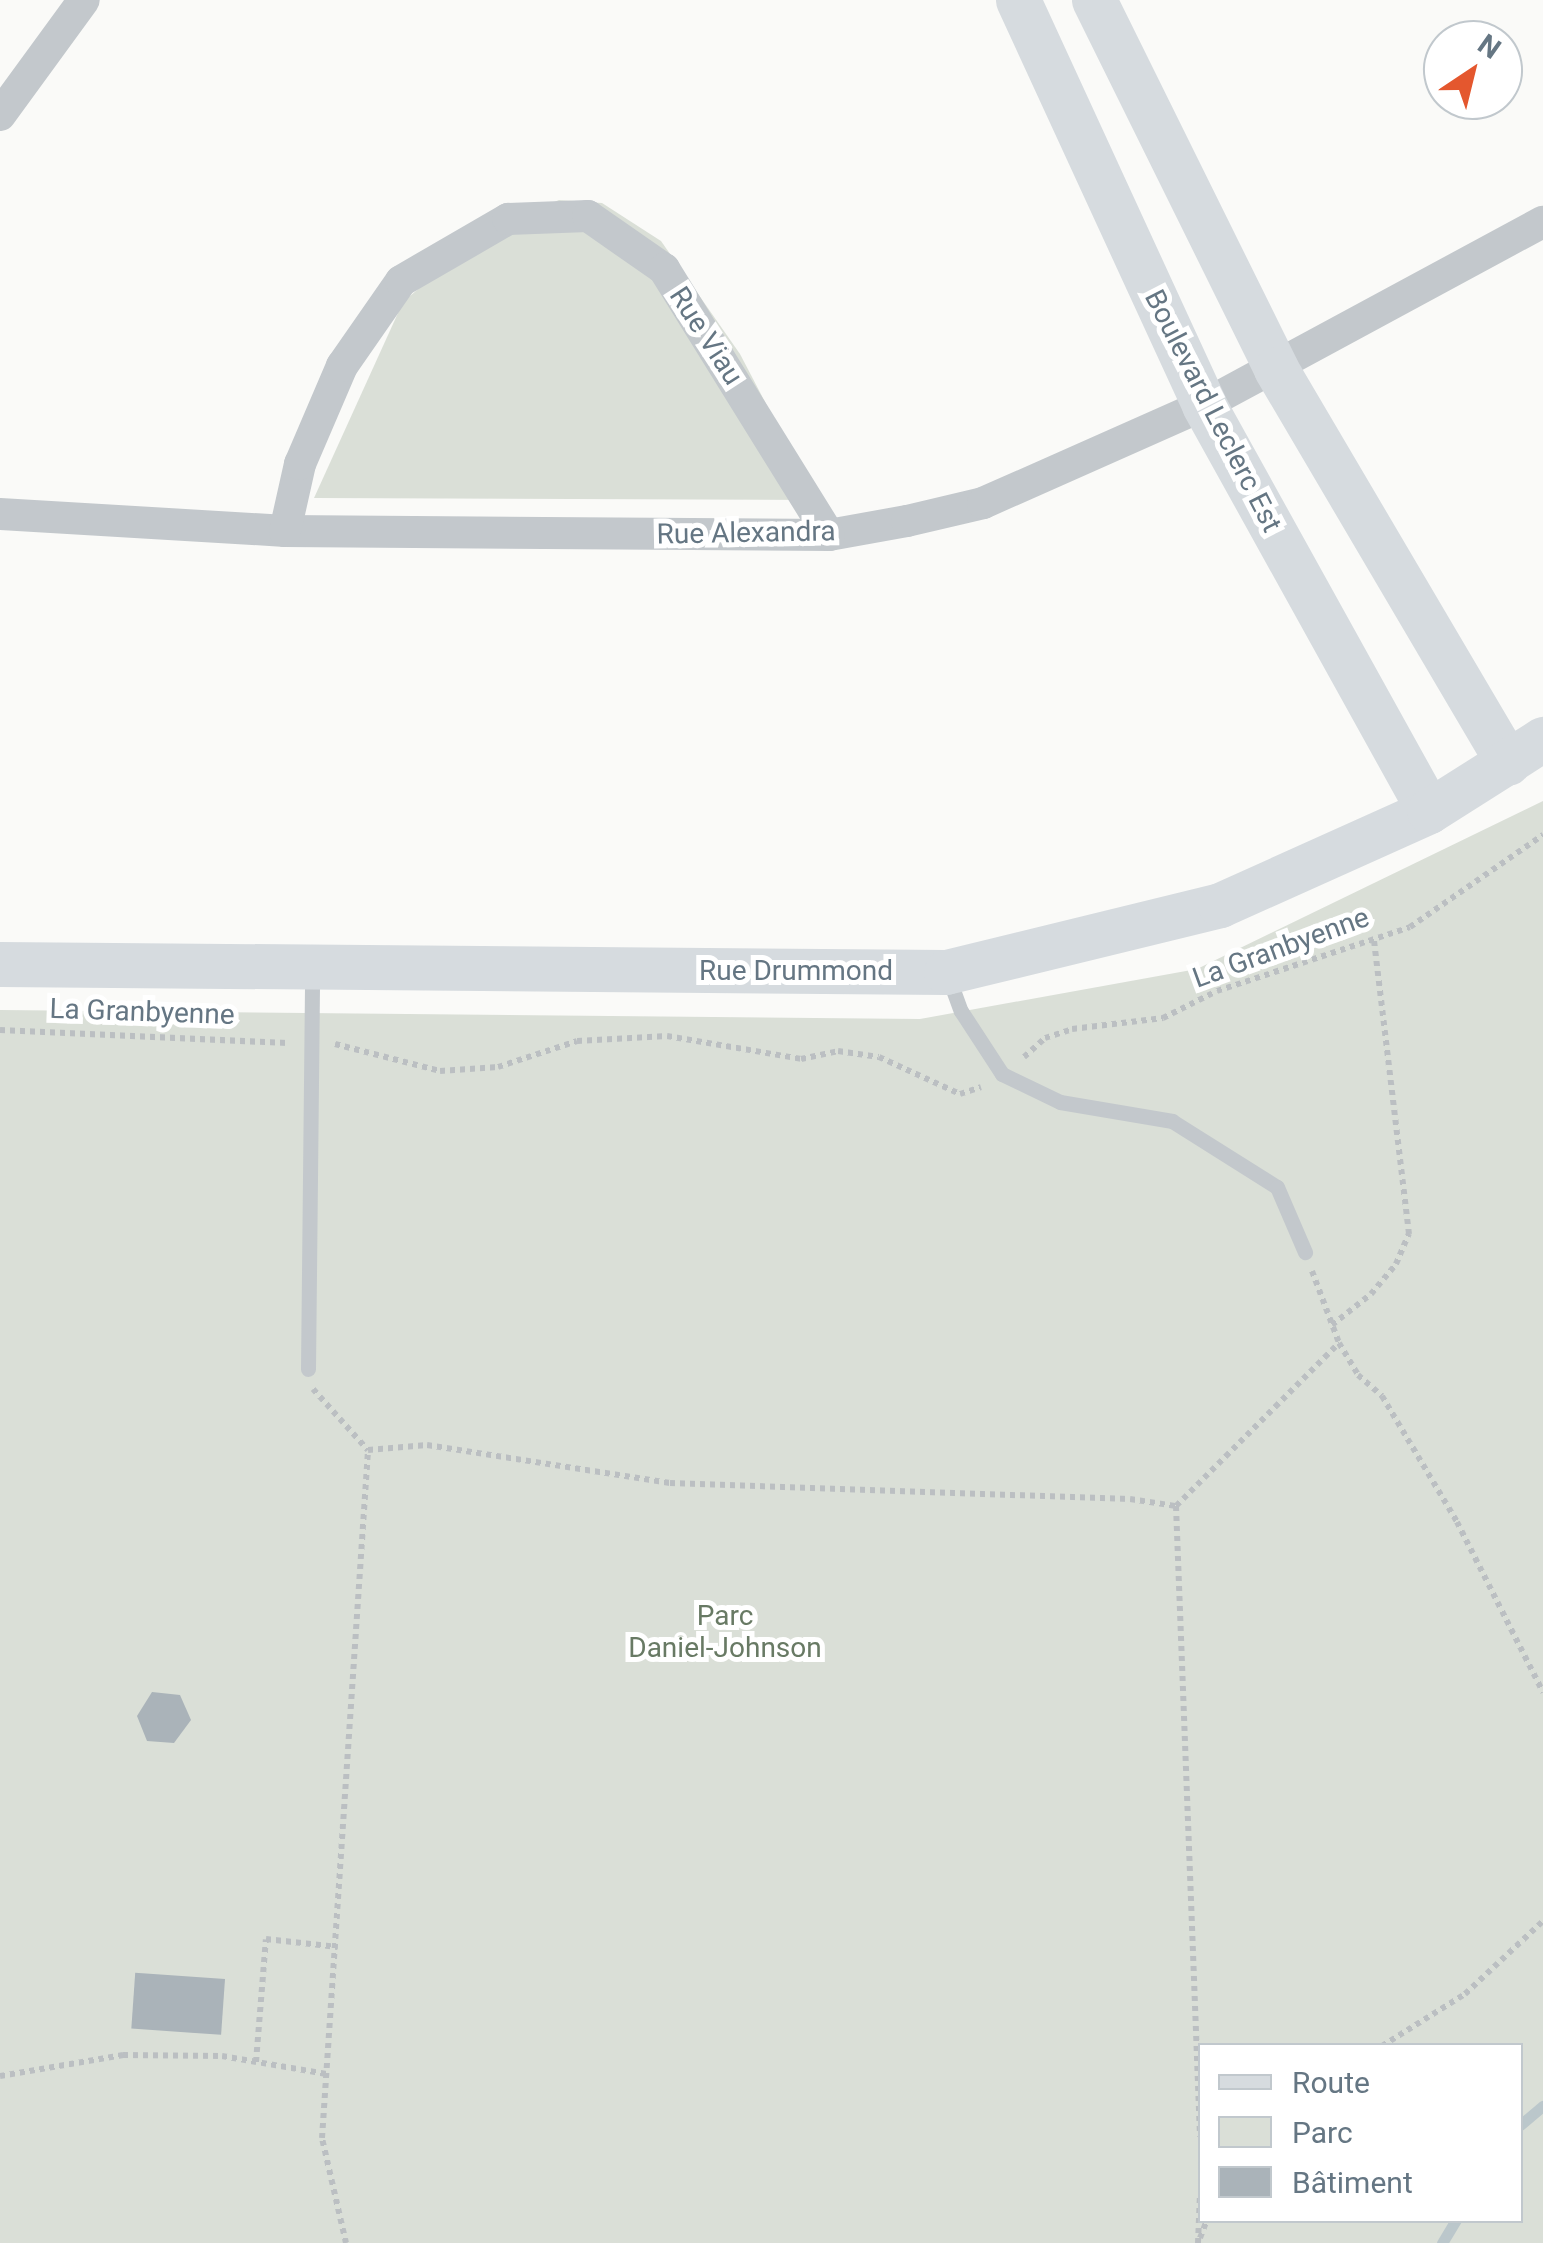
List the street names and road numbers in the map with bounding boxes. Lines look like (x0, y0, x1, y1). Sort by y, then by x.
street label: Rue Viau (662, 281, 750, 391)
street label: Boulevard Leclerc Est (1137, 284, 1289, 538)
street label: Rue Alexandra (656, 515, 836, 551)
street label: La Granbyenne (1188, 901, 1374, 995)
street label: Rue Drummond (699, 954, 893, 988)
street label: La Granbyenne (49, 992, 235, 1032)

